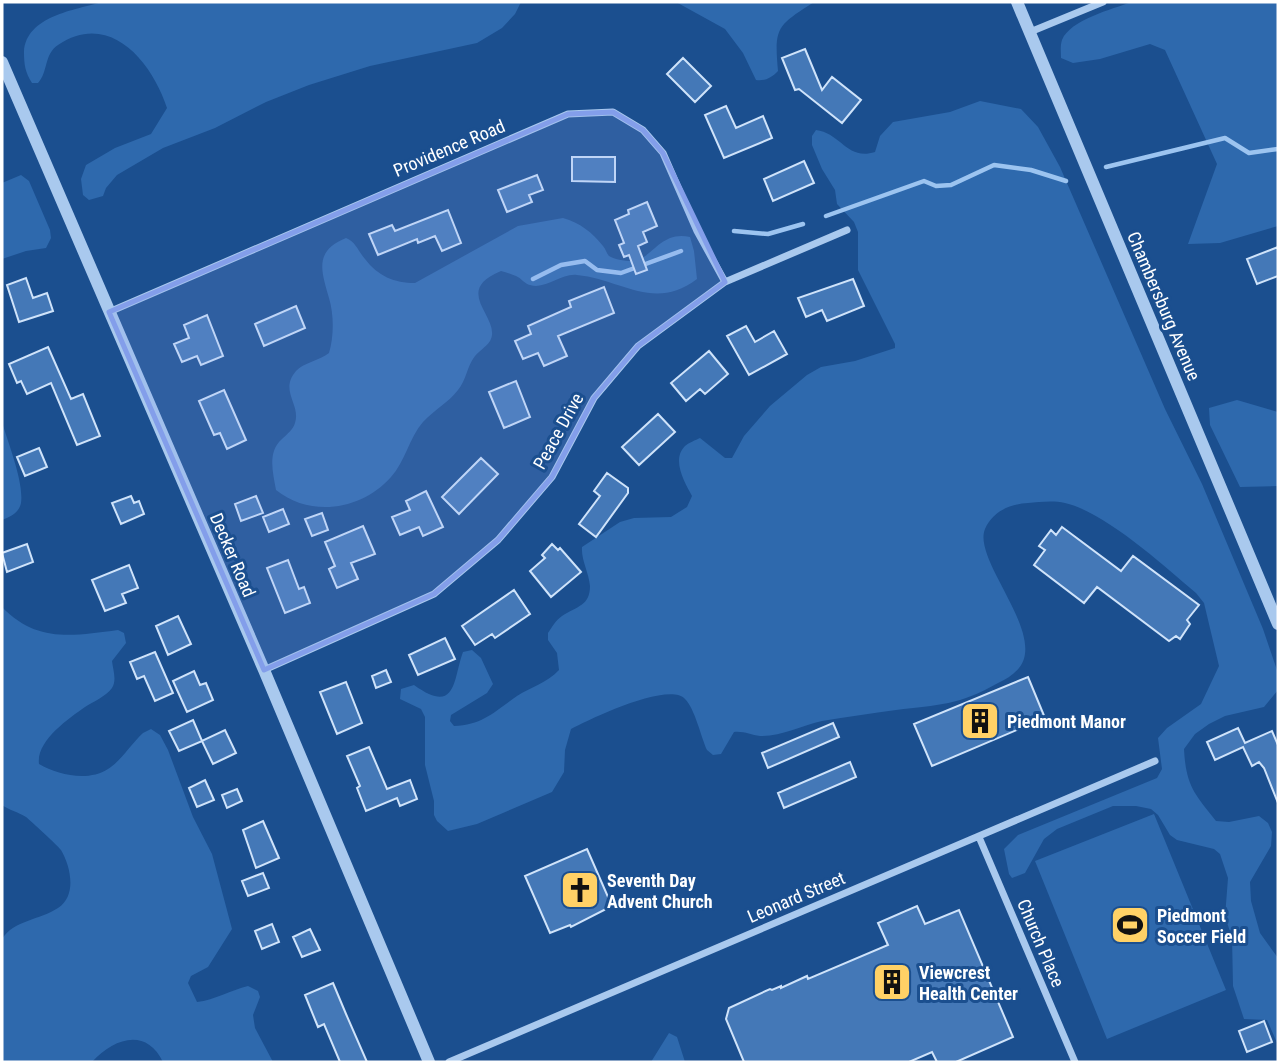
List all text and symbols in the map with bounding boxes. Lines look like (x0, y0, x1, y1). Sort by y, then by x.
street label: Providence Road (390, 115, 508, 181)
street label: Chambersburg Avenue (1123, 228, 1205, 384)
street label: Peace Drive (529, 389, 587, 473)
street label: Decker Road (206, 510, 260, 600)
building icon: Piedmont Manor (959, 700, 1001, 742)
place label: Piedmont Manor (1007, 711, 1126, 732)
street label: Leonard Street (744, 867, 848, 927)
church icon: Seventh Day Advent Church (559, 869, 601, 911)
place label: Seventh Day Advent Church (607, 870, 713, 912)
street label: Church Place (1013, 896, 1069, 990)
sports icon: Piedmont Soccer Field (1109, 904, 1151, 946)
place label: Piedmont Soccer Field (1157, 905, 1246, 947)
building icon: Viewcrest Health Center (871, 961, 913, 1003)
place label: Viewcrest Health Center (919, 962, 1018, 1004)

